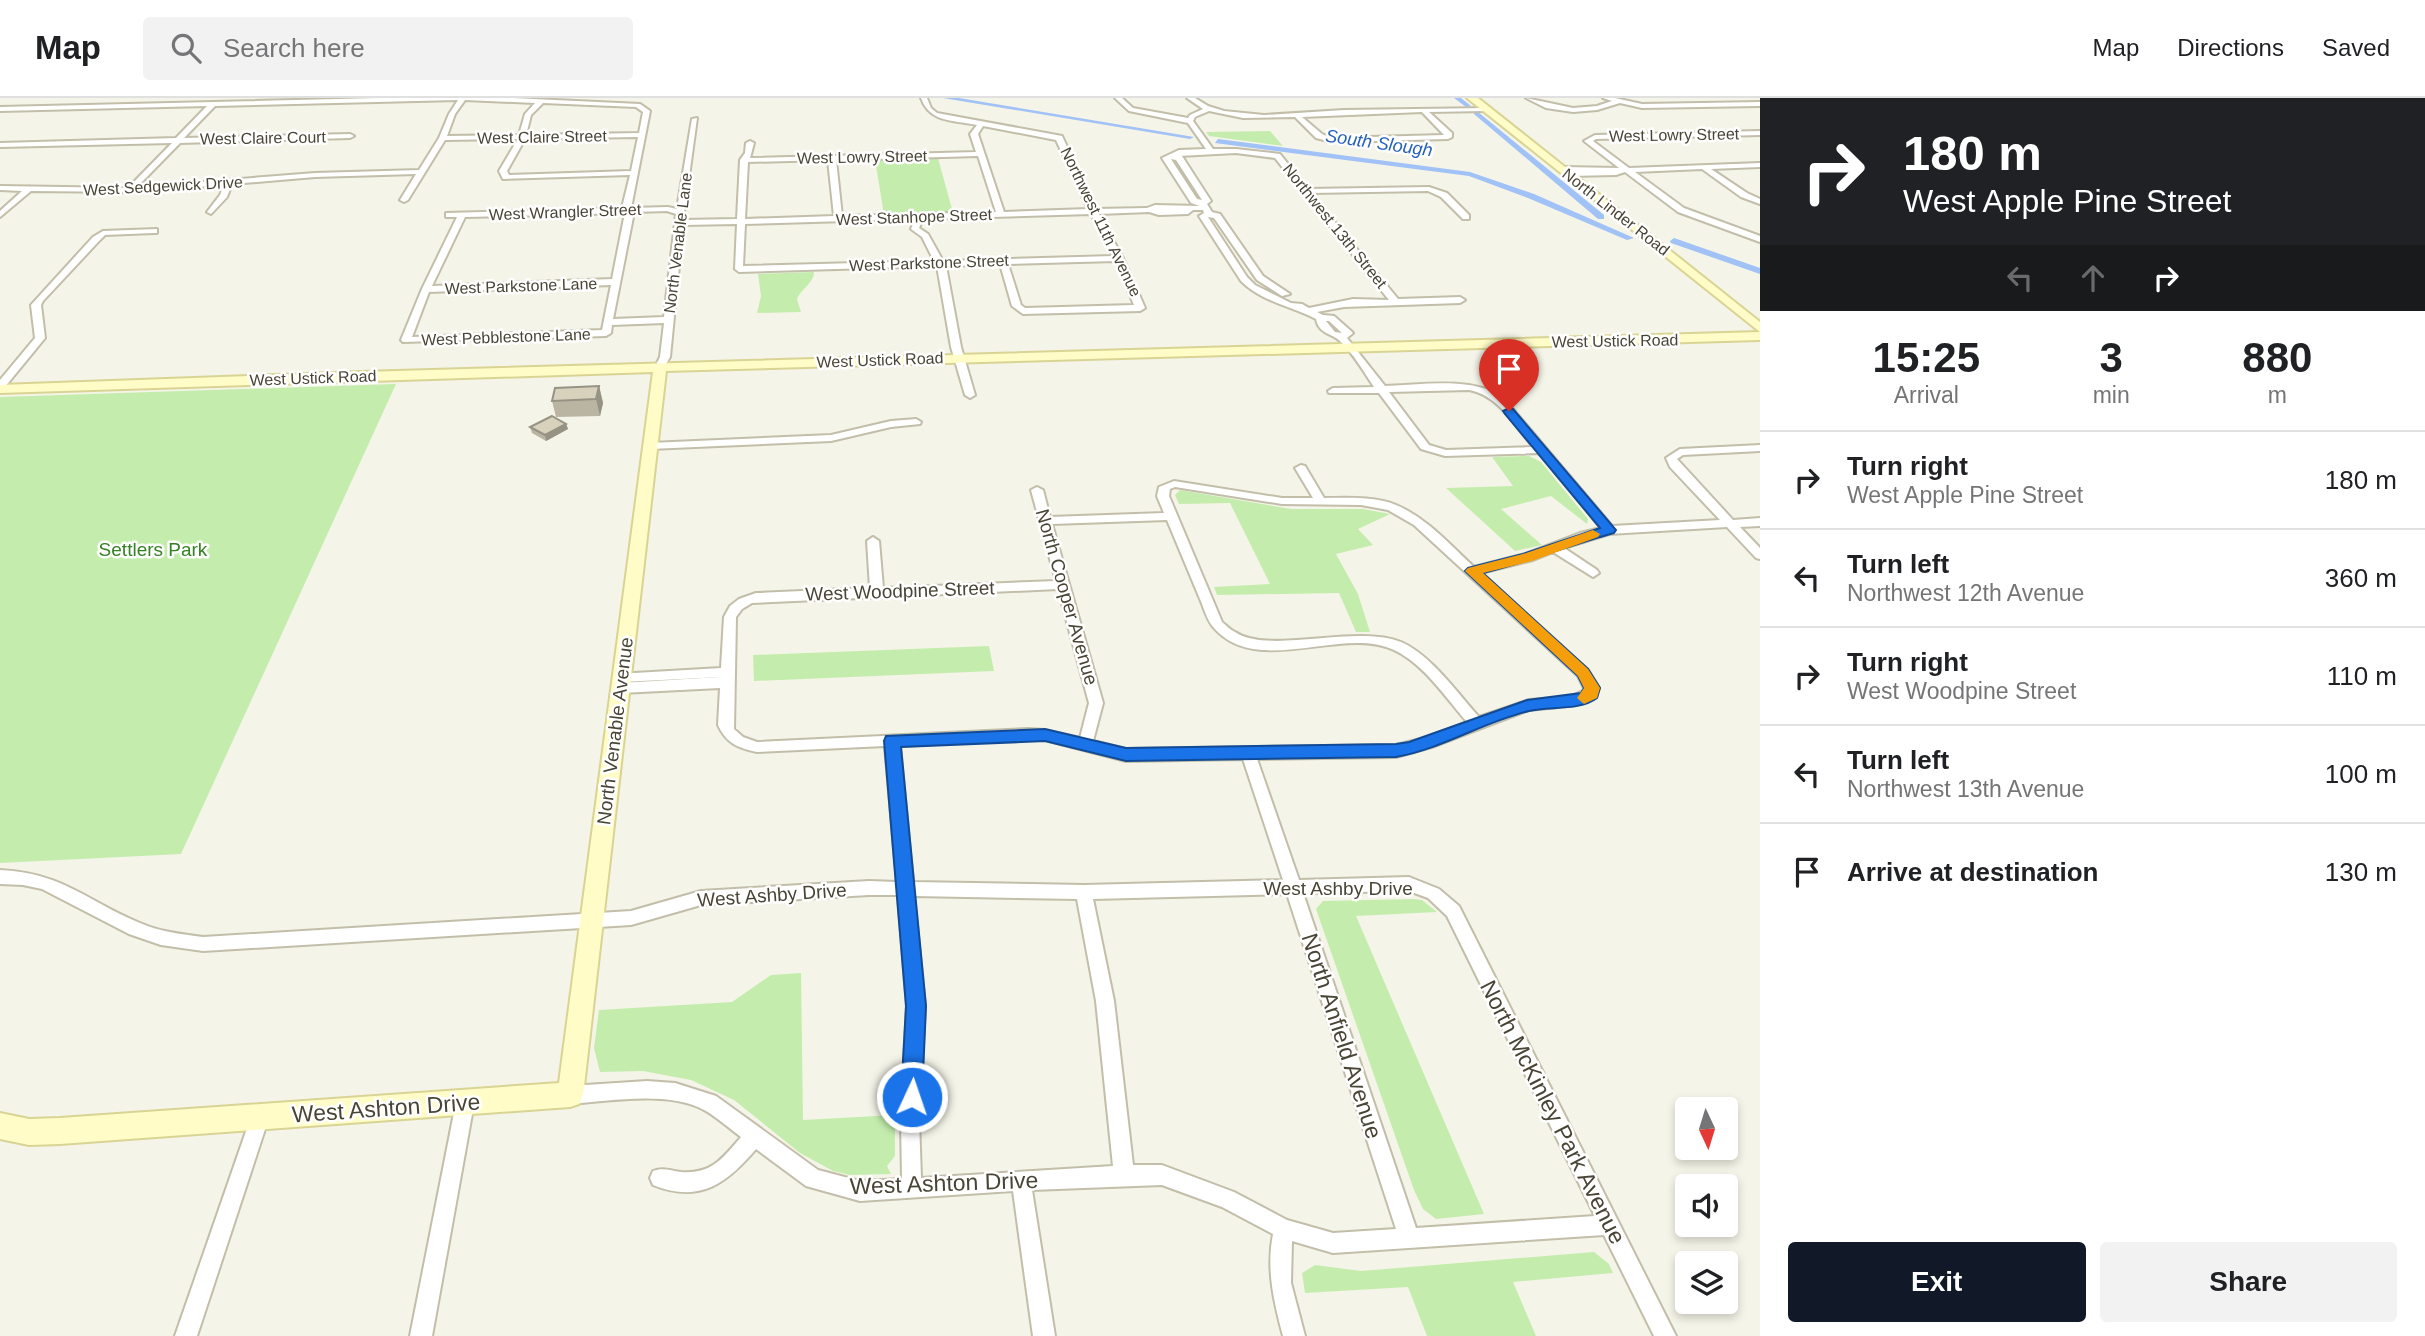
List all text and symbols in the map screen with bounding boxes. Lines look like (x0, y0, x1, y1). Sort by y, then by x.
search box (143, 17, 633, 80)
text: Map (35, 29, 101, 66)
icon: search (167, 29, 205, 67)
text: Search here (223, 33, 365, 63)
text: Map (2093, 34, 2139, 61)
text: Directions (2177, 34, 2284, 61)
text: Saved (2322, 34, 2390, 61)
street label: West Lowry Street (1609, 125, 1740, 145)
water label: South Slough (1324, 126, 1434, 160)
icon: right (1788, 126, 1879, 217)
text: 180 m (1903, 126, 2042, 180)
street label: West Claire Street (477, 127, 607, 147)
street label: West Claire Court (200, 128, 327, 148)
street label: Northwest 11th Avenue (1057, 145, 1145, 299)
street label: West Lowry Street (797, 147, 928, 167)
street label: Northwest 13th Street (1280, 161, 1391, 292)
street label: North Linder Road (1559, 165, 1673, 259)
street label: North Venable Lane (661, 172, 695, 314)
street label: West Sedgewick Drive (83, 173, 243, 199)
text: West Apple Pine Street (1903, 183, 2231, 219)
street label: West Wrangler Street (489, 201, 642, 223)
street label: West Stanhope Street (836, 206, 993, 228)
street label: West Parkstone Street (849, 252, 1010, 274)
icon: left (2001, 259, 2039, 297)
icon: ahead (2074, 259, 2112, 297)
icon: right (2147, 259, 2185, 297)
street label: West Parkstone Lane (444, 275, 598, 297)
street label: West Pebblestone Lane (421, 326, 591, 348)
street label: West Ustick Road (1551, 331, 1679, 351)
text: 15:25 (1873, 334, 1980, 381)
text: 3 (2099, 334, 2123, 381)
text: 880 (2242, 334, 2312, 381)
pin (1479, 339, 1539, 411)
street label: West Ustick Road (816, 349, 944, 371)
icon: arrive (1490, 350, 1528, 388)
street label: West Ustick Road (249, 367, 377, 389)
text: Arrival (1894, 382, 1959, 408)
text: min (2093, 382, 2130, 408)
text: m (2268, 382, 2287, 408)
text: Turn right (1847, 451, 1968, 481)
icon: right (1788, 461, 1826, 499)
text: 180 m (2325, 465, 2397, 495)
text: West Apple Pine Street (1847, 482, 2083, 508)
street label: North Cooper Avenue (1032, 506, 1102, 688)
park label: Settlers Park (99, 539, 208, 560)
text: Turn left (1847, 549, 1949, 579)
icon: left (1788, 559, 1826, 597)
text: 360 m (2325, 563, 2397, 593)
street label: West Woodpine Street (805, 577, 996, 605)
text: Northwest 12th Avenue (1847, 580, 2084, 606)
street label: North Venable Avenue (593, 636, 637, 826)
text: Turn right (1847, 647, 1968, 677)
icon: right (1788, 657, 1826, 695)
text: 110 m (2327, 661, 2397, 691)
text: West Woodpine Street (1847, 678, 2076, 704)
text: Turn left (1847, 745, 1949, 775)
icon: left (1788, 755, 1826, 793)
text: 100 m (2325, 759, 2397, 789)
text: Northwest 13th Avenue (1847, 776, 2084, 802)
icon: arrive (1788, 853, 1826, 891)
text: Arrive at destination (1847, 857, 2098, 887)
text: 130 m (2325, 857, 2397, 887)
street label: West Ashby Drive (1263, 878, 1413, 899)
street label: West Ashby Drive (697, 879, 847, 911)
street label: North Anfield Avenue (1297, 930, 1387, 1142)
street label: North McKinley Park Avenue (1475, 976, 1631, 1248)
position arrow (875, 1060, 949, 1134)
street label: West Ashton Drive (291, 1088, 481, 1128)
north arrow (1675, 1097, 1738, 1160)
map controls (1675, 1097, 1738, 1314)
street label: West Ashton Drive (849, 1167, 1039, 1199)
button: sound (1675, 1174, 1738, 1237)
button: Exit (1788, 1242, 2086, 1322)
button: Share (2100, 1242, 2397, 1322)
button: layers (1675, 1251, 1738, 1314)

